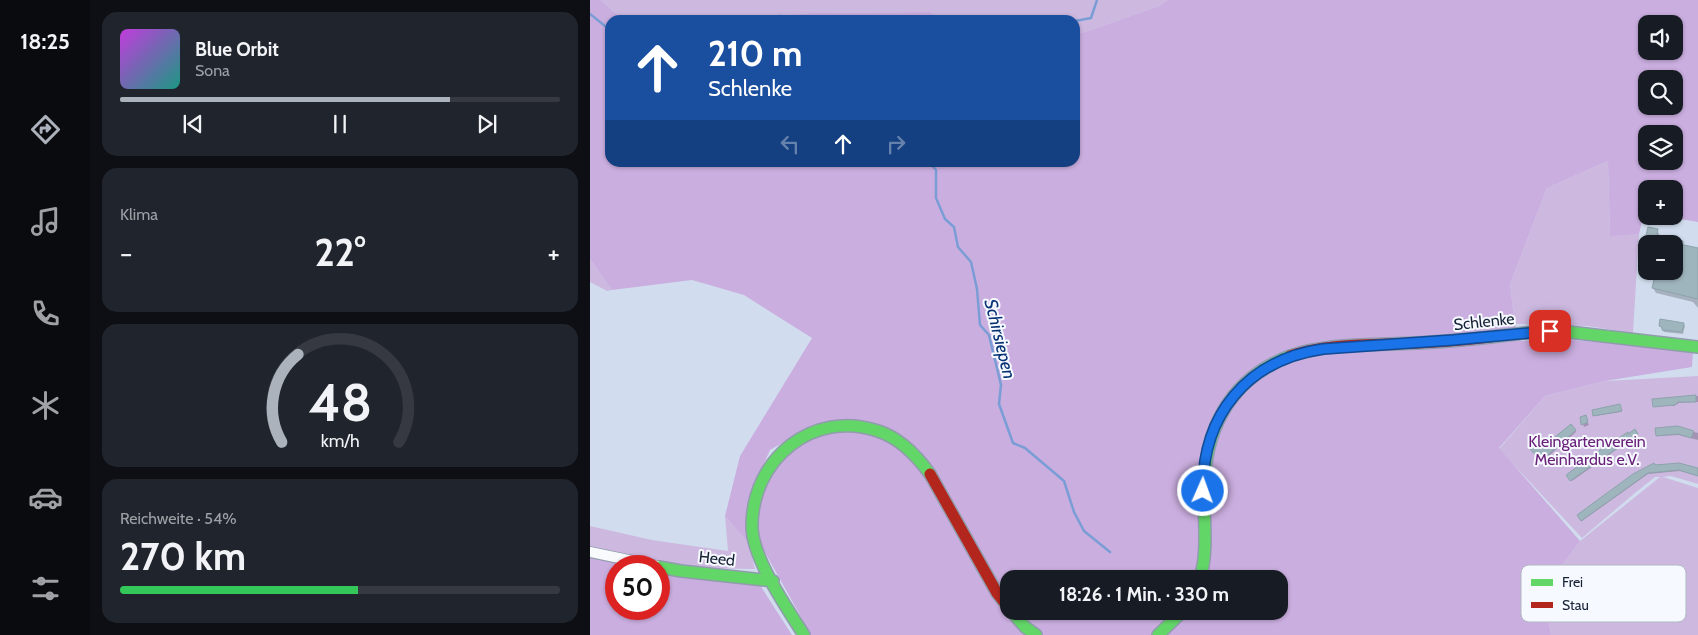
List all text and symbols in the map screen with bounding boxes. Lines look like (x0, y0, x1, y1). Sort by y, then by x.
map controls (1638, 15, 1683, 280)
button: sound (1638, 15, 1683, 60)
text: 18:25 (20, 28, 70, 55)
text: 210 m (708, 32, 802, 75)
icon: ahead (625, 35, 690, 100)
text: Blue Orbit (195, 38, 279, 61)
text: Sona (195, 61, 230, 80)
button: search (1638, 70, 1683, 115)
text: Schlenke (708, 75, 792, 102)
icon: previous (179, 110, 207, 138)
icon: pause (326, 110, 354, 138)
icon: next (473, 110, 501, 138)
icon: directions (28, 112, 63, 147)
button: layers (1638, 125, 1683, 170)
icon: left (776, 130, 804, 158)
icon: ahead (829, 130, 857, 158)
icon: right (882, 130, 910, 158)
button: + (1638, 180, 1683, 225)
icon: music (28, 204, 63, 239)
text: Klima (120, 205, 158, 224)
text: 22° (314, 229, 366, 276)
button: − (1638, 235, 1683, 280)
text: − (120, 236, 132, 270)
text: + (548, 236, 560, 270)
icon: phone (28, 296, 63, 331)
water label: Schirsiepen (979, 297, 1021, 381)
street label: Schlenke (1453, 309, 1515, 334)
pin (1529, 310, 1571, 352)
icon: arrive (1536, 317, 1564, 345)
text: 48 (308, 371, 372, 434)
icon: climate (28, 388, 63, 423)
text: km/h (320, 430, 360, 451)
park label: Kleingartenverein Meinhardus e.V. (1528, 432, 1646, 469)
position arrow (1176, 464, 1228, 516)
icon: car (28, 480, 63, 515)
text: Reichweite · 54% (120, 509, 237, 528)
text: 270 km (120, 533, 246, 580)
street label: Heed (698, 547, 736, 570)
speed limit sign: 50 (605, 555, 670, 620)
legend (1521, 565, 1686, 622)
icon: filters (28, 571, 63, 606)
text: Frei (1562, 573, 1583, 591)
text: 18:26 · 1 Min. · 330 m (1059, 583, 1229, 606)
text: Stau (1562, 596, 1589, 614)

